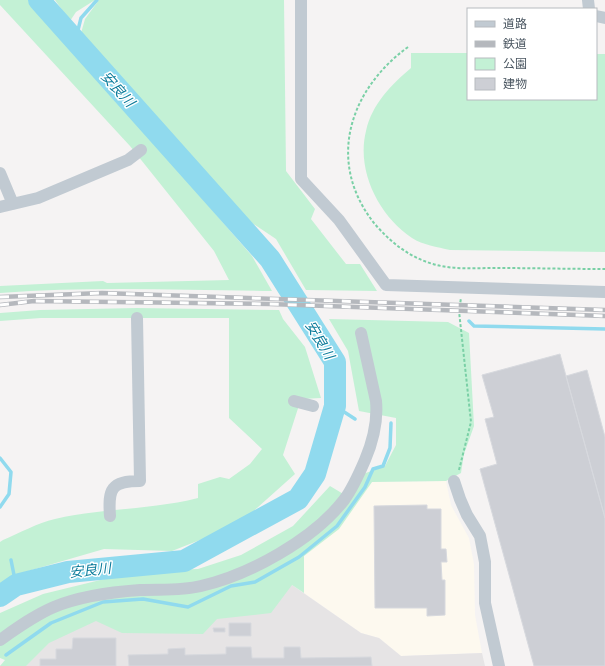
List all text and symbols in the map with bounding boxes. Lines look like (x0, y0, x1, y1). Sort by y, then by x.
legend (467, 8, 597, 100)
text: 道路 (503, 16, 527, 33)
text: 鉄道 (503, 36, 527, 53)
text: 公園 (503, 56, 527, 73)
water label: 安良川 (96, 67, 140, 113)
text: 建物 (503, 76, 527, 93)
water label: 安良川 (300, 317, 340, 365)
water label: 安良川 (68, 559, 114, 583)

